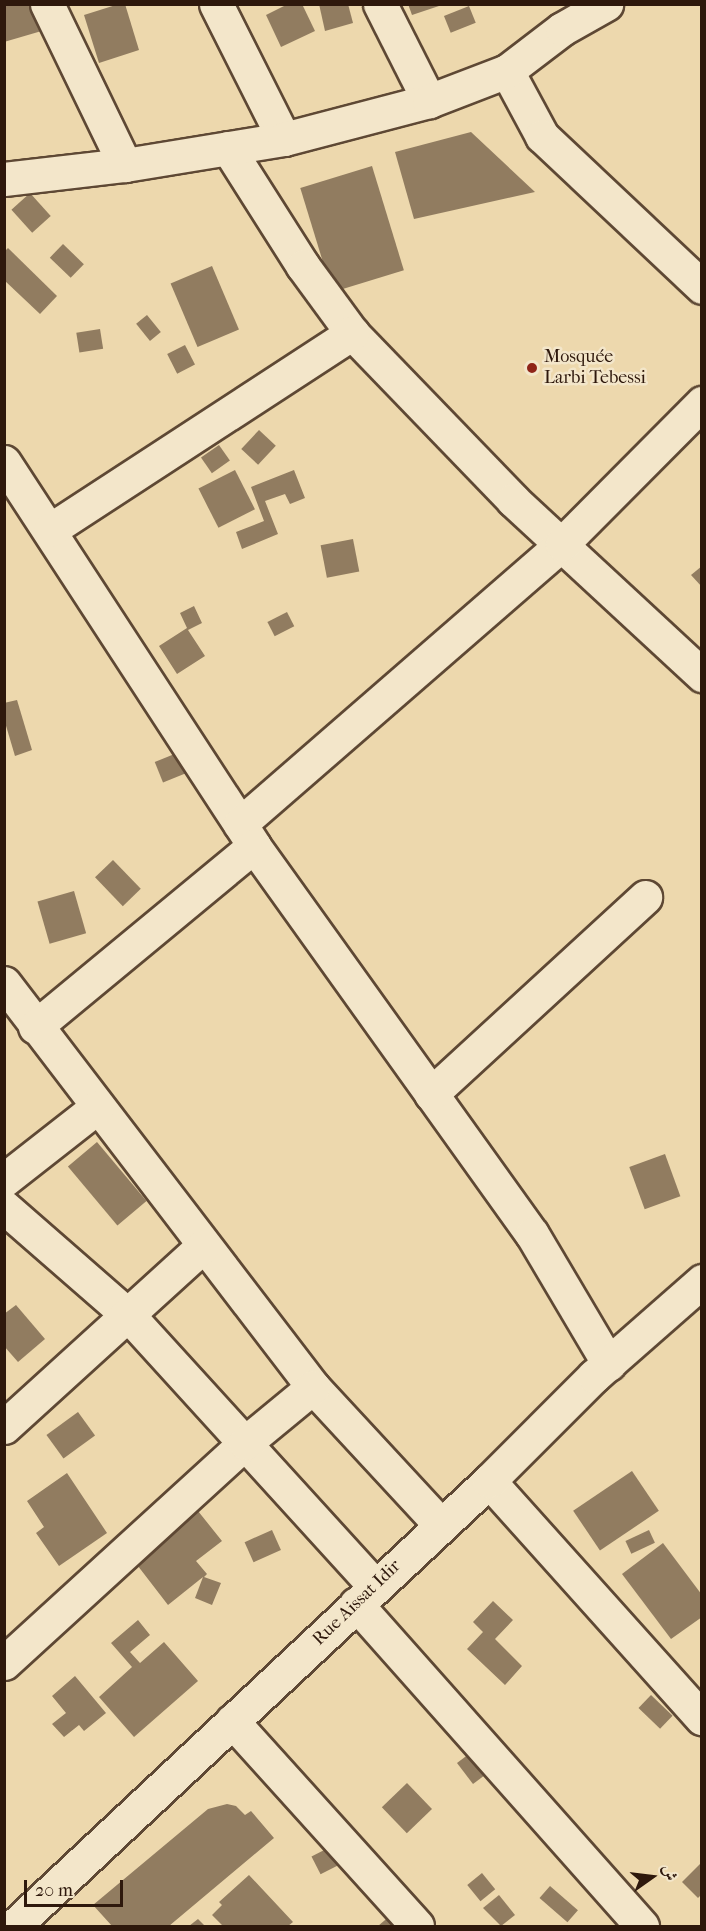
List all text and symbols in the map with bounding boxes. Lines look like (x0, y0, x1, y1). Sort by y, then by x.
place label: Mosquée Larbi Tebessi (544, 347, 646, 389)
marker: Mosquée Larbi Tebessi (525, 361, 539, 375)
street label: Rue Aissat Idir (308, 1556, 406, 1650)
north arrow (622, 1847, 682, 1907)
text: ش (659, 1863, 681, 1883)
scale bar (27, 1868, 126, 1906)
text: 20 m (35, 1880, 73, 1901)

